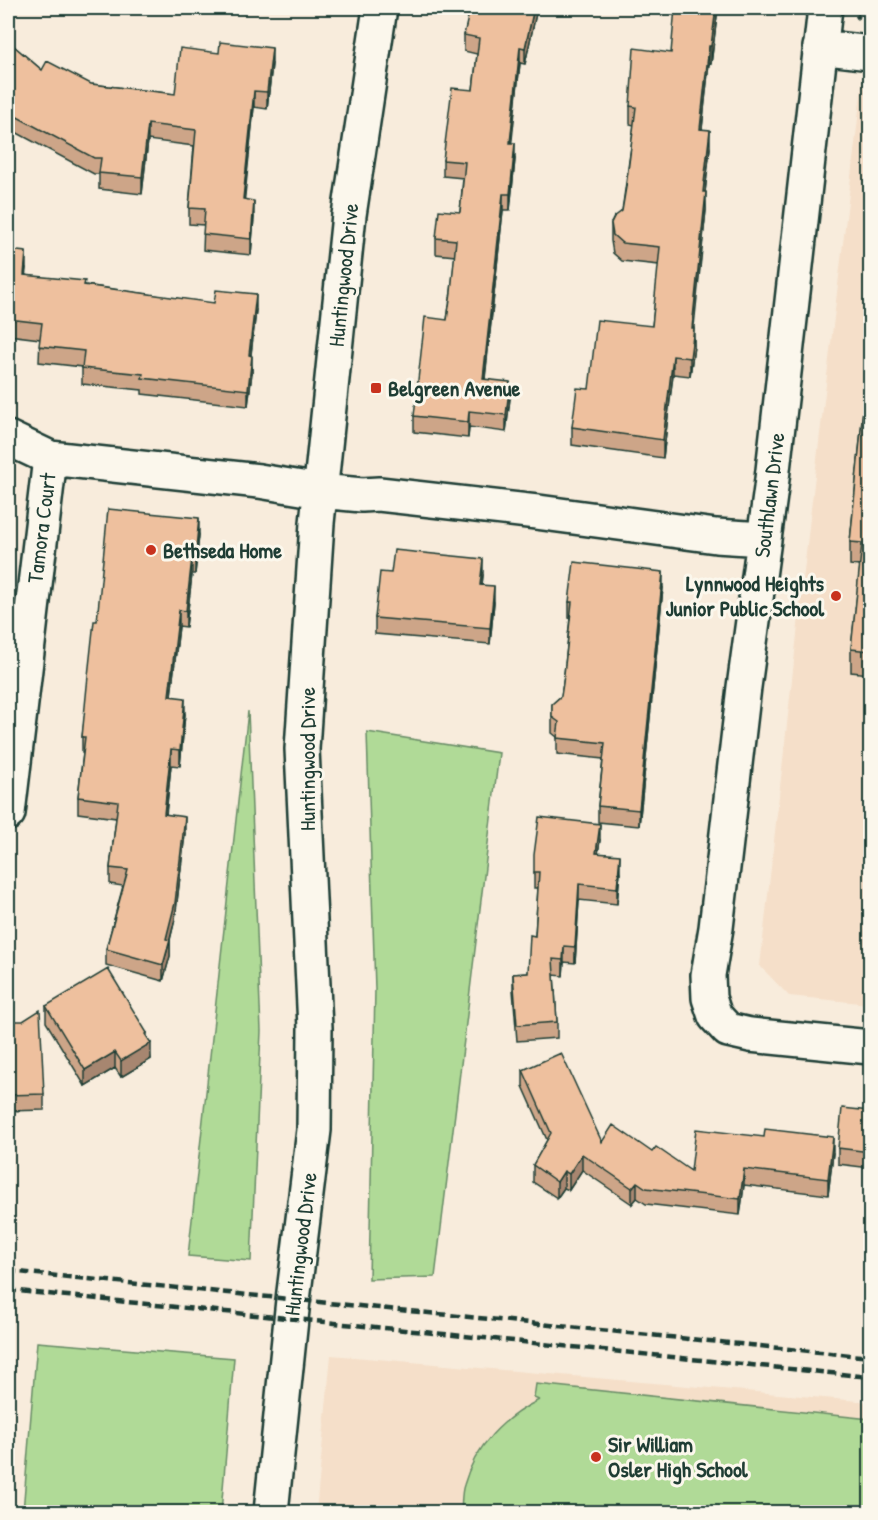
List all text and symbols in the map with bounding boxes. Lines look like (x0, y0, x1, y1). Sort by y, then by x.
street label: Huntingwood Drive (321, 201, 365, 348)
place label: Belgreen Avenue (388, 373, 521, 404)
marker: Belgreen Avenue (369, 381, 383, 395)
street label: Southlawn Drive (746, 431, 792, 559)
street label: Tamora Court (19, 471, 63, 585)
place label: Bethseda Home (163, 535, 282, 565)
marker: Bethseda Home (144, 543, 158, 557)
place label: Lynnwood Heights Junior Public School (666, 568, 825, 623)
marker: Lynnwood Heights Junior Public School (829, 589, 843, 603)
street label: Huntingwood Drive (292, 687, 322, 831)
street label: Huntingwood Drive (276, 1170, 324, 1317)
place label: Sir William Osler High School (608, 1429, 749, 1485)
marker: Sir William Osler High School (589, 1450, 603, 1464)

